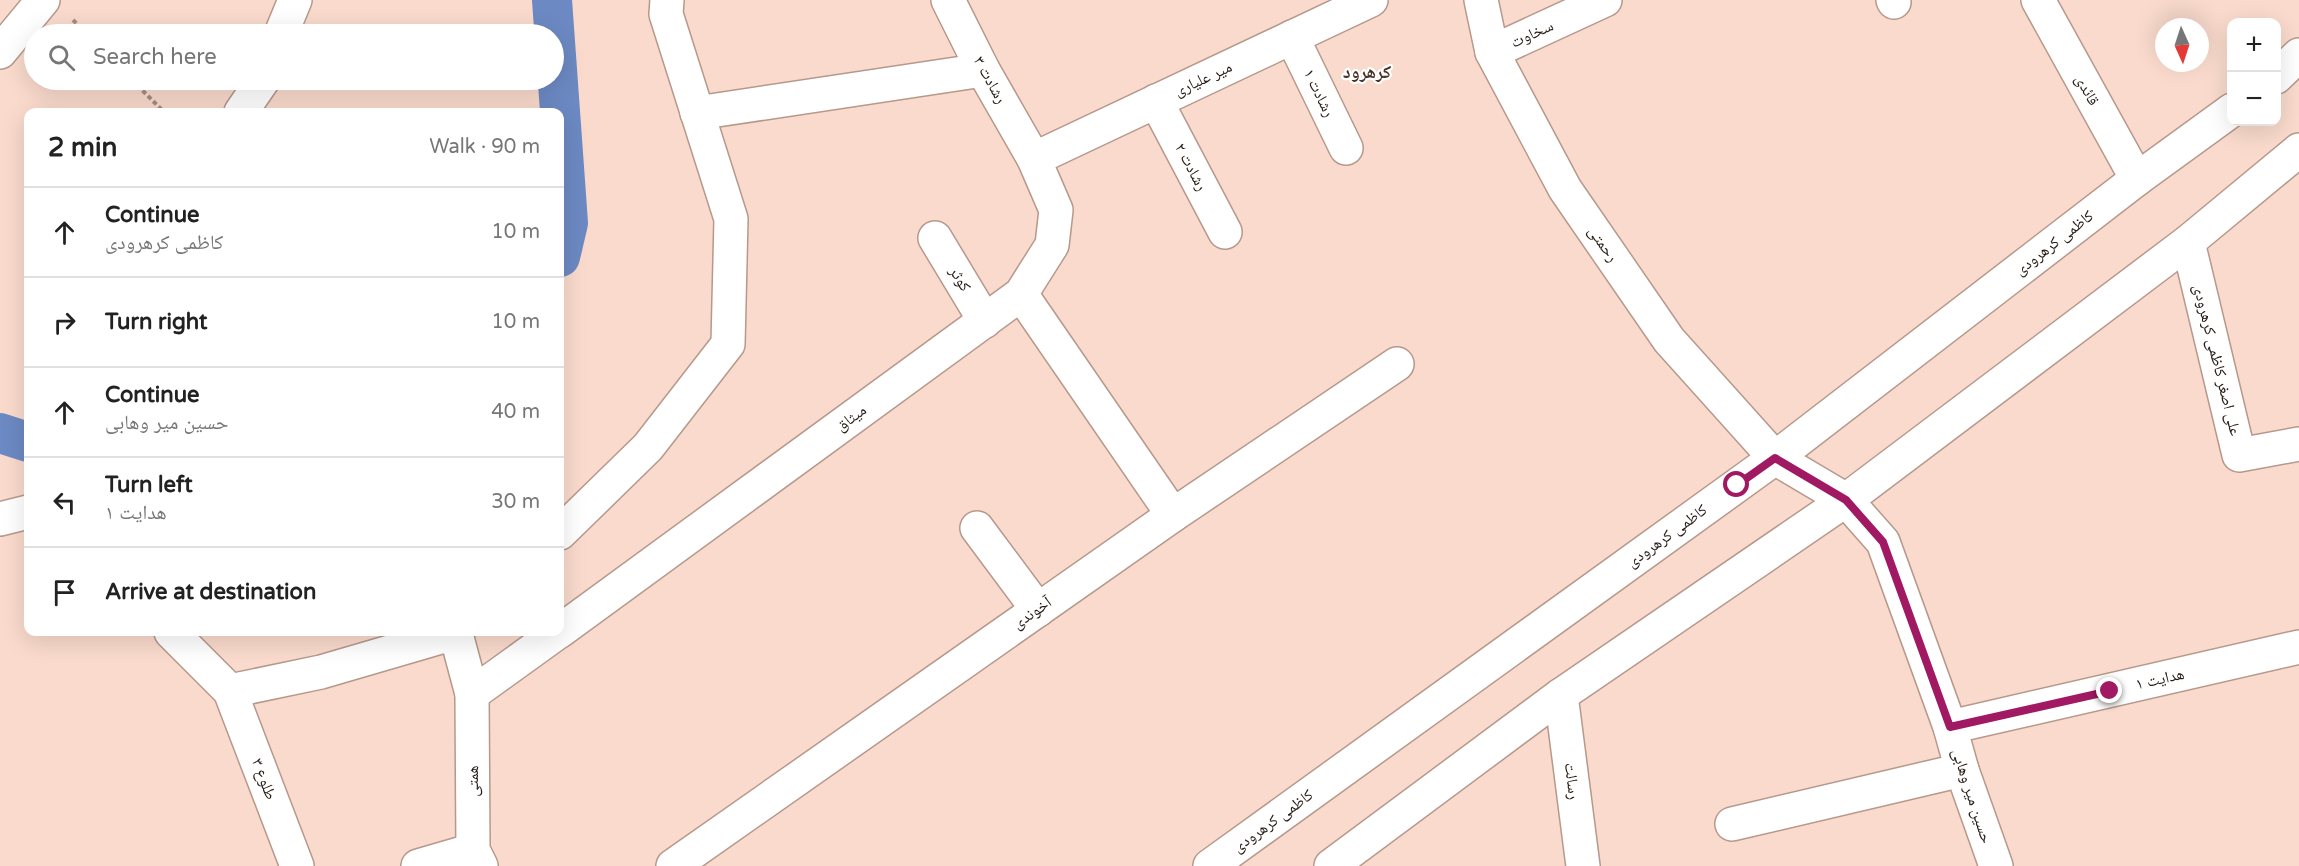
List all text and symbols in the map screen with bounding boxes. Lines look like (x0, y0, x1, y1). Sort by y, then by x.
street label: سخاوت (1507, 15, 1557, 53)
north arrow (2155, 18, 2209, 72)
map controls (2227, 18, 2281, 126)
button: + (2227, 18, 2281, 72)
search box (24, 24, 564, 90)
icon: search (45, 41, 78, 74)
text: Search here (93, 44, 217, 70)
street label: رشادت ۳ (969, 53, 1011, 107)
street label: میر علیاری (1171, 57, 1235, 101)
district label: کرهرود (1343, 61, 1391, 83)
street label: رشادت ۱ (1299, 66, 1339, 120)
street label: قائدی (2070, 71, 2104, 109)
button: − (2227, 72, 2281, 126)
text: 2 min (48, 132, 117, 163)
text: Walk · 90 m (429, 135, 540, 159)
street label: رشادت ۲ (1170, 140, 1212, 194)
text: Continue (105, 202, 200, 228)
street label: کاظمی کرهرودی (2011, 206, 2098, 280)
icon: ahead (48, 216, 81, 249)
text: 10 m (491, 220, 540, 244)
street label: رحمتی (1583, 222, 1623, 266)
text: کاظمی کرهرودی (105, 231, 223, 255)
street label: کوثر (944, 262, 975, 296)
street label: علی اصغر کاظمی کرهرودی (2188, 282, 2246, 438)
icon: right (48, 306, 81, 339)
text: Turn right (105, 309, 207, 335)
text: 10 m (491, 310, 540, 334)
text: Continue (105, 382, 200, 408)
icon: ahead (48, 396, 81, 429)
text: 40 m (491, 400, 540, 424)
street label: میثاق (832, 400, 870, 436)
text: حسین میر وهابی (105, 411, 229, 435)
route start (1723, 471, 1749, 497)
text: Turn left (105, 472, 193, 498)
icon: left (48, 486, 81, 519)
text: 30 m (491, 490, 540, 514)
street label: کاظمی کرهرودی (1623, 500, 1711, 572)
text: هدایت ۱ (105, 501, 167, 525)
icon: arrive (48, 576, 81, 609)
text: Arrive at destination (105, 579, 316, 605)
street label: آخوندی (1009, 592, 1056, 634)
street label: هدایت ۱ (2134, 664, 2186, 694)
route end (2096, 677, 2122, 703)
street label: حسین میر وهابی (1947, 746, 1997, 846)
street label: طلوع ۳ (247, 755, 281, 803)
street label: رسالت (1560, 761, 1584, 801)
street label: همتی (463, 765, 483, 797)
street label: کاظمی کرهرودی (1229, 785, 1317, 857)

